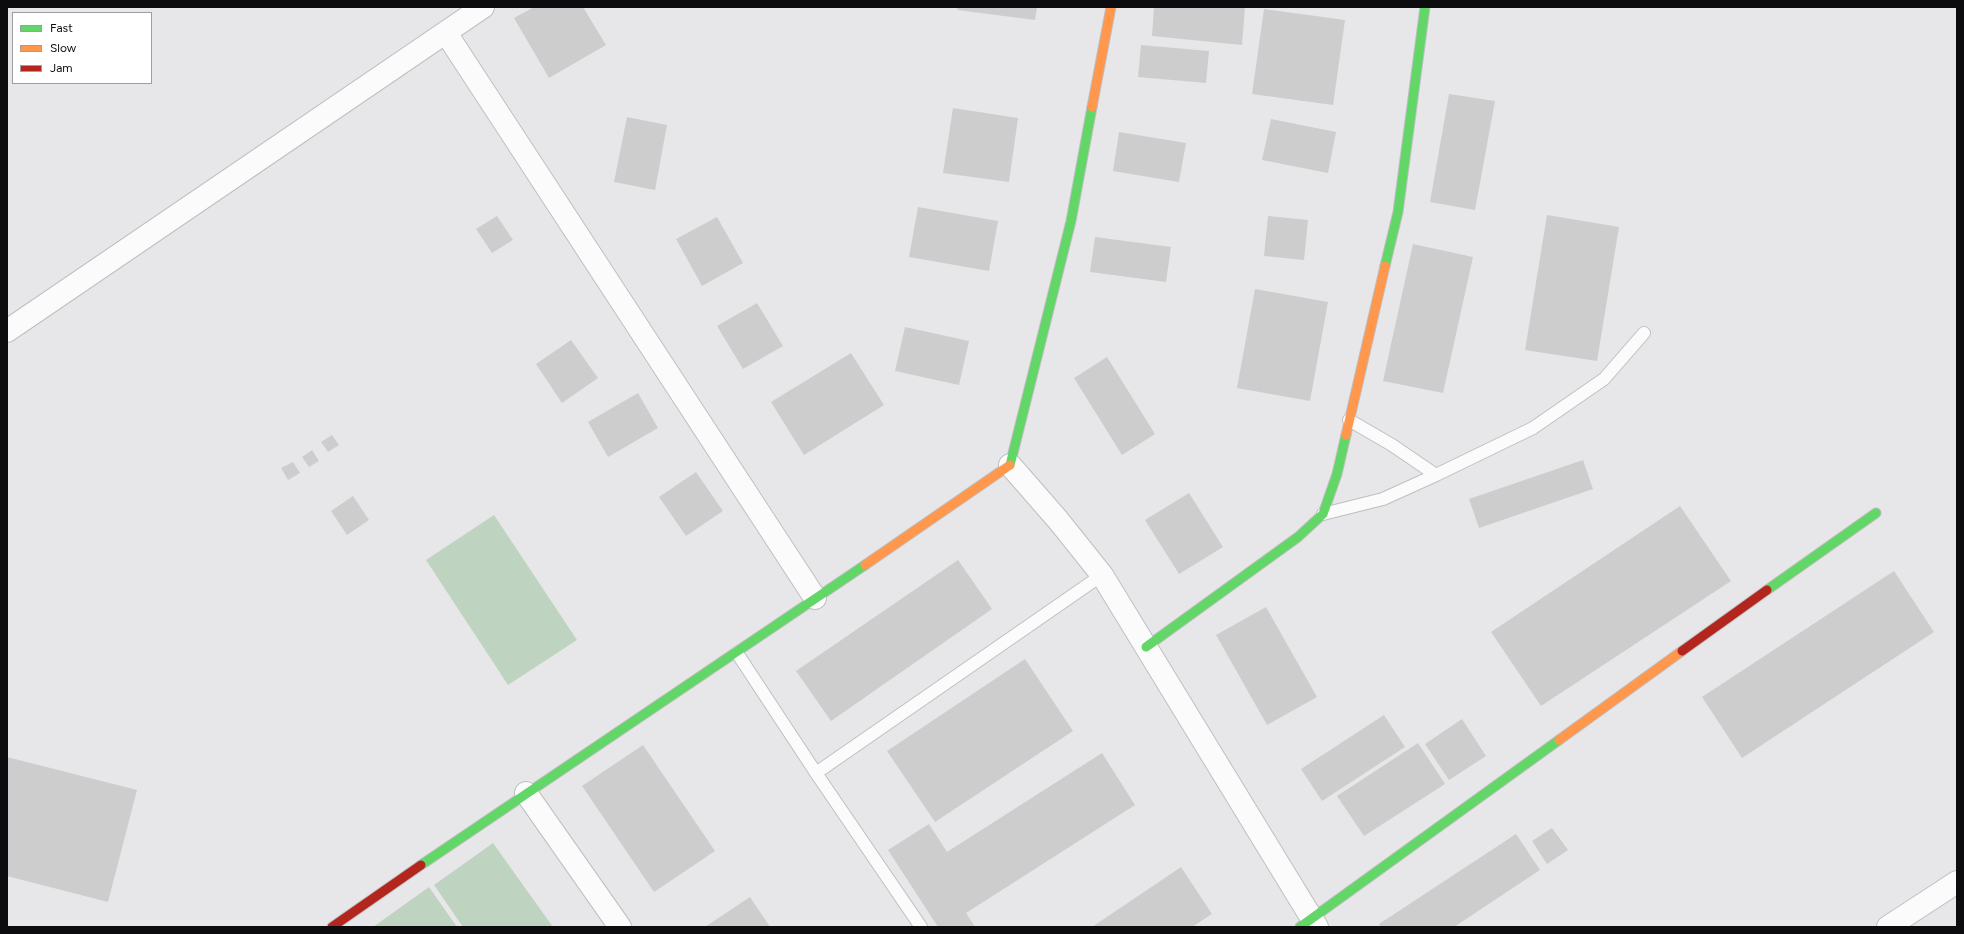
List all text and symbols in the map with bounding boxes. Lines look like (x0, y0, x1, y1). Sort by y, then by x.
legend (12, 12, 152, 84)
text: Fast (50, 21, 73, 35)
text: Slow (50, 41, 76, 55)
text: Jam (50, 61, 73, 75)

